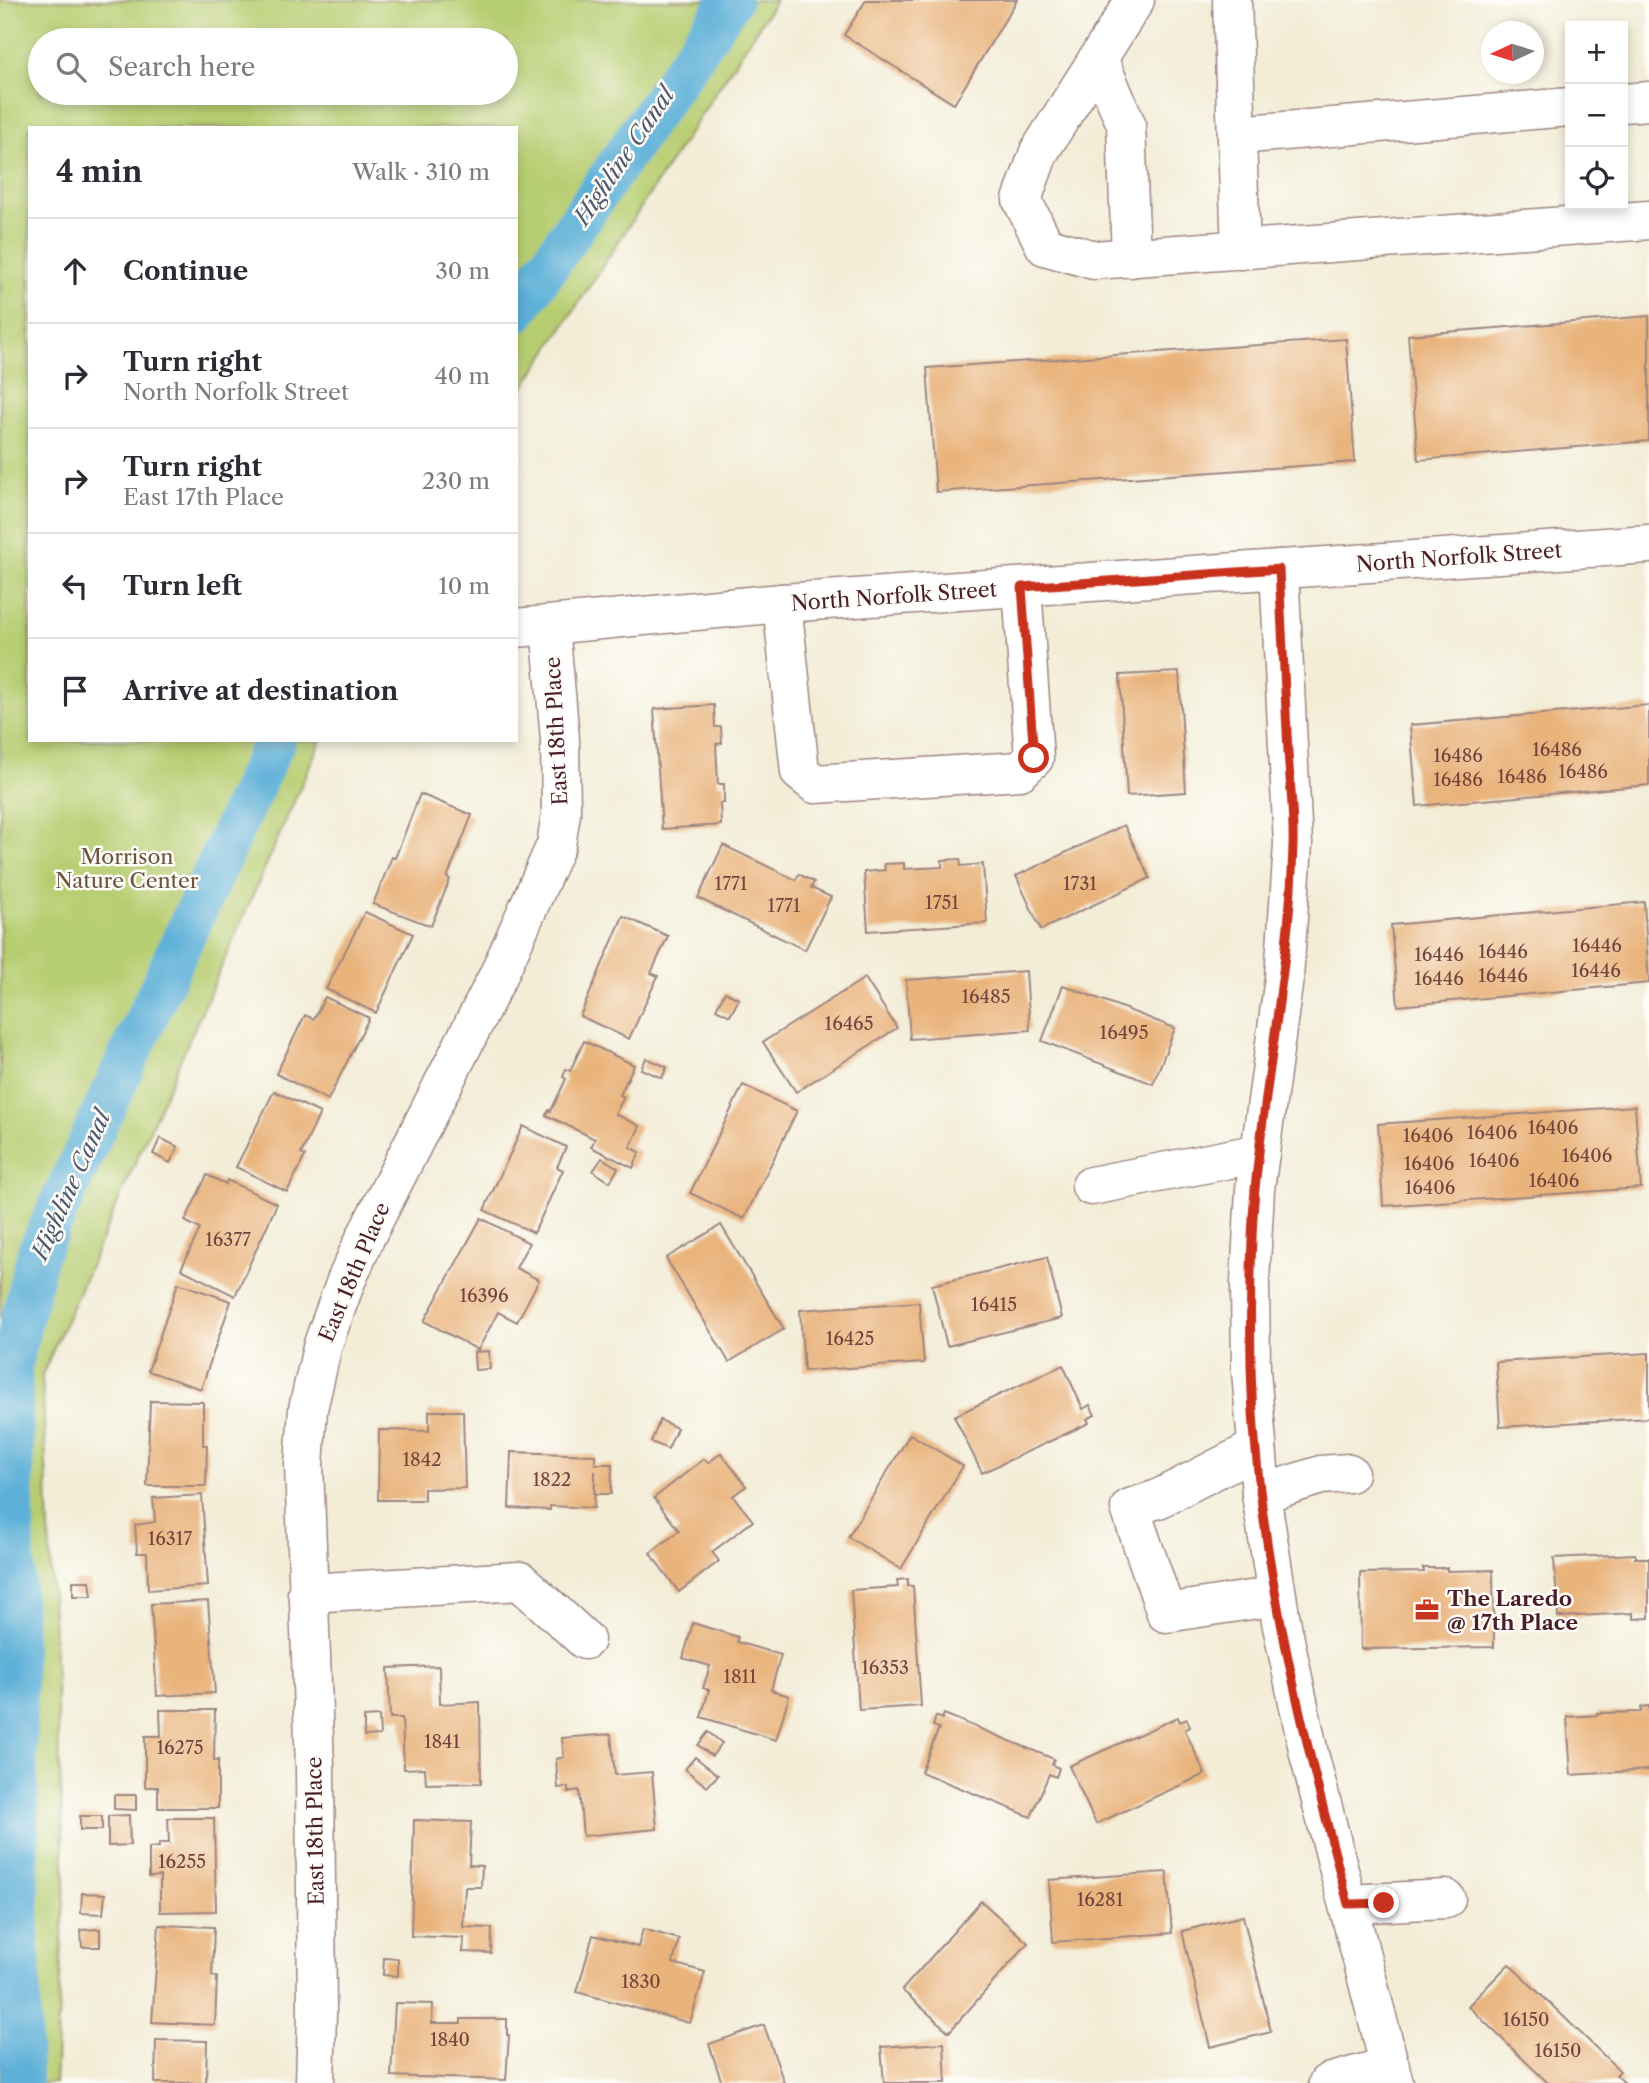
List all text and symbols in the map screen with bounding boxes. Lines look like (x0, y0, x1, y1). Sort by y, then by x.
north arrow (1481, 21, 1544, 84)
map controls (1565, 21, 1628, 210)
button: + (1565, 21, 1628, 84)
search box (28, 28, 518, 105)
icon: search (52, 48, 90, 86)
text: Search here (108, 51, 255, 83)
water label: Highline Canal (566, 79, 682, 232)
button: − (1565, 84, 1628, 147)
button: locate (1565, 147, 1628, 210)
text: 4 min (56, 153, 142, 190)
text: Walk · 310 m (352, 158, 490, 186)
icon: ahead (56, 252, 94, 290)
text: Continue (123, 255, 248, 287)
text: 30 m (435, 257, 490, 285)
text: Turn right (123, 346, 262, 378)
icon: right (56, 357, 94, 395)
text: 40 m (435, 362, 490, 390)
text: North Norfolk Street (123, 378, 349, 406)
text: Turn right (123, 451, 262, 483)
icon: right (56, 462, 94, 500)
text: 230 m (422, 467, 490, 495)
text: East 17th Place (123, 483, 284, 511)
street label: North Norfolk Street (1355, 537, 1563, 577)
icon: left (56, 567, 94, 605)
text: Turn left (123, 570, 242, 602)
text: 10 m (438, 572, 490, 600)
street label: North Norfolk Street (790, 576, 998, 616)
street label: East 18th Place (540, 656, 572, 806)
icon: arrive (56, 672, 94, 710)
text: Arrive at destination (123, 675, 398, 707)
house number: 16486 (1532, 739, 1582, 761)
route start (1018, 742, 1049, 773)
house number: 16486 (1433, 745, 1483, 767)
house number: 16486 (1558, 761, 1608, 783)
house number: 16486 (1497, 766, 1547, 788)
house number: 16486 (1433, 769, 1483, 791)
park label: Morrison Nature Center (55, 844, 199, 893)
house number: 1771 (715, 873, 748, 895)
house number: 1731 (1063, 873, 1097, 895)
house number: 1751 (925, 892, 959, 914)
house number: 1771 (768, 895, 801, 917)
house number: 16446 (1572, 935, 1622, 957)
house number: 16446 (1478, 941, 1528, 963)
house number: 16446 (1414, 944, 1464, 966)
house number: 16446 (1571, 960, 1621, 982)
house number: 16446 (1478, 965, 1528, 987)
house number: 16446 (1414, 968, 1464, 990)
house number: 16485 (962, 986, 1010, 1008)
house number: 16465 (825, 1013, 873, 1035)
house number: 16495 (1100, 1022, 1148, 1044)
water label: Highline Canal (25, 1103, 118, 1266)
house number: 16406 (1528, 1117, 1578, 1139)
house number: 16406 (1467, 1122, 1517, 1144)
house number: 16406 (1403, 1125, 1453, 1147)
house number: 16406 (1562, 1145, 1612, 1167)
house number: 16406 (1469, 1150, 1519, 1172)
house number: 16406 (1404, 1153, 1454, 1175)
house number: 16406 (1529, 1170, 1579, 1192)
house number: 16406 (1405, 1177, 1455, 1199)
street label: East 18th Place (313, 1199, 395, 1345)
house number: 16377 (205, 1229, 251, 1251)
house number: 16396 (459, 1285, 509, 1307)
house number: 16415 (971, 1294, 1017, 1316)
house number: 16425 (826, 1328, 874, 1350)
house number: 1842 (403, 1449, 442, 1471)
house number: 1822 (533, 1469, 571, 1491)
house number: 16317 (148, 1528, 192, 1550)
place label: The Laredo @ 17th Place (1447, 1586, 1578, 1635)
office icon: The Laredo @ 17th Place (1413, 1596, 1441, 1624)
house number: 16353 (861, 1657, 909, 1679)
house number: 1811 (723, 1666, 757, 1688)
house number: 1841 (424, 1731, 461, 1753)
house number: 16275 (156, 1737, 204, 1759)
street label: East 18th Place (301, 1756, 329, 1906)
house number: 16255 (158, 1851, 206, 1873)
route end (1368, 1887, 1399, 1918)
house number: 16281 (1077, 1889, 1124, 1911)
house number: 1830 (621, 1971, 661, 1993)
house number: 16150 (1503, 2009, 1549, 2031)
house number: 1840 (430, 2029, 470, 2051)
house number: 16150 (1535, 2040, 1581, 2062)

